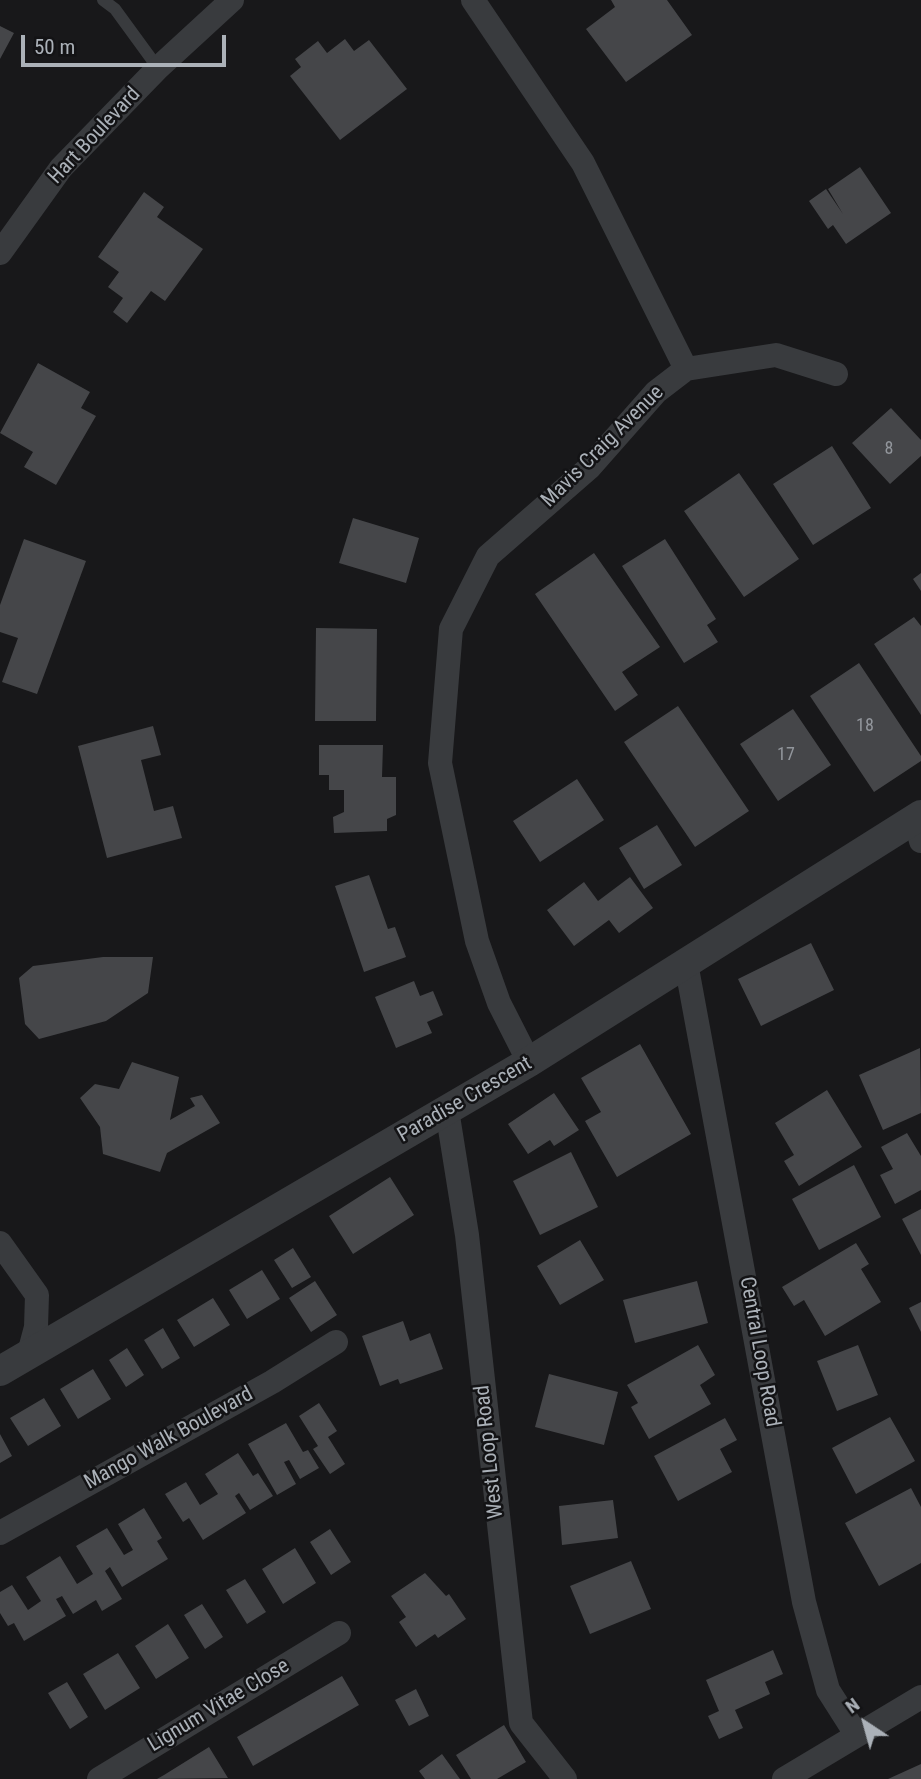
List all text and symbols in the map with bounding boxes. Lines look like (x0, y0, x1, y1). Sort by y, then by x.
scale bar (24, 21, 229, 65)
text: 50 m (34, 35, 75, 59)
street label: Hart Boulevard (44, 82, 146, 190)
street label: Mavis Craig Avenue (537, 381, 669, 513)
house number: 8 (885, 438, 893, 460)
house number: 18 (856, 715, 874, 737)
house number: 17 (777, 744, 795, 766)
street label: Paradise Crescent (394, 1051, 536, 1149)
street label: Central Loop Road (733, 1275, 785, 1429)
street label: Mango Walk Boulevard (80, 1382, 258, 1496)
street label: West Loop Road (470, 1384, 510, 1520)
street label: Lignum Vitae Close (144, 1654, 294, 1758)
north arrow (830, 1688, 900, 1758)
text: N (841, 1693, 864, 1718)

